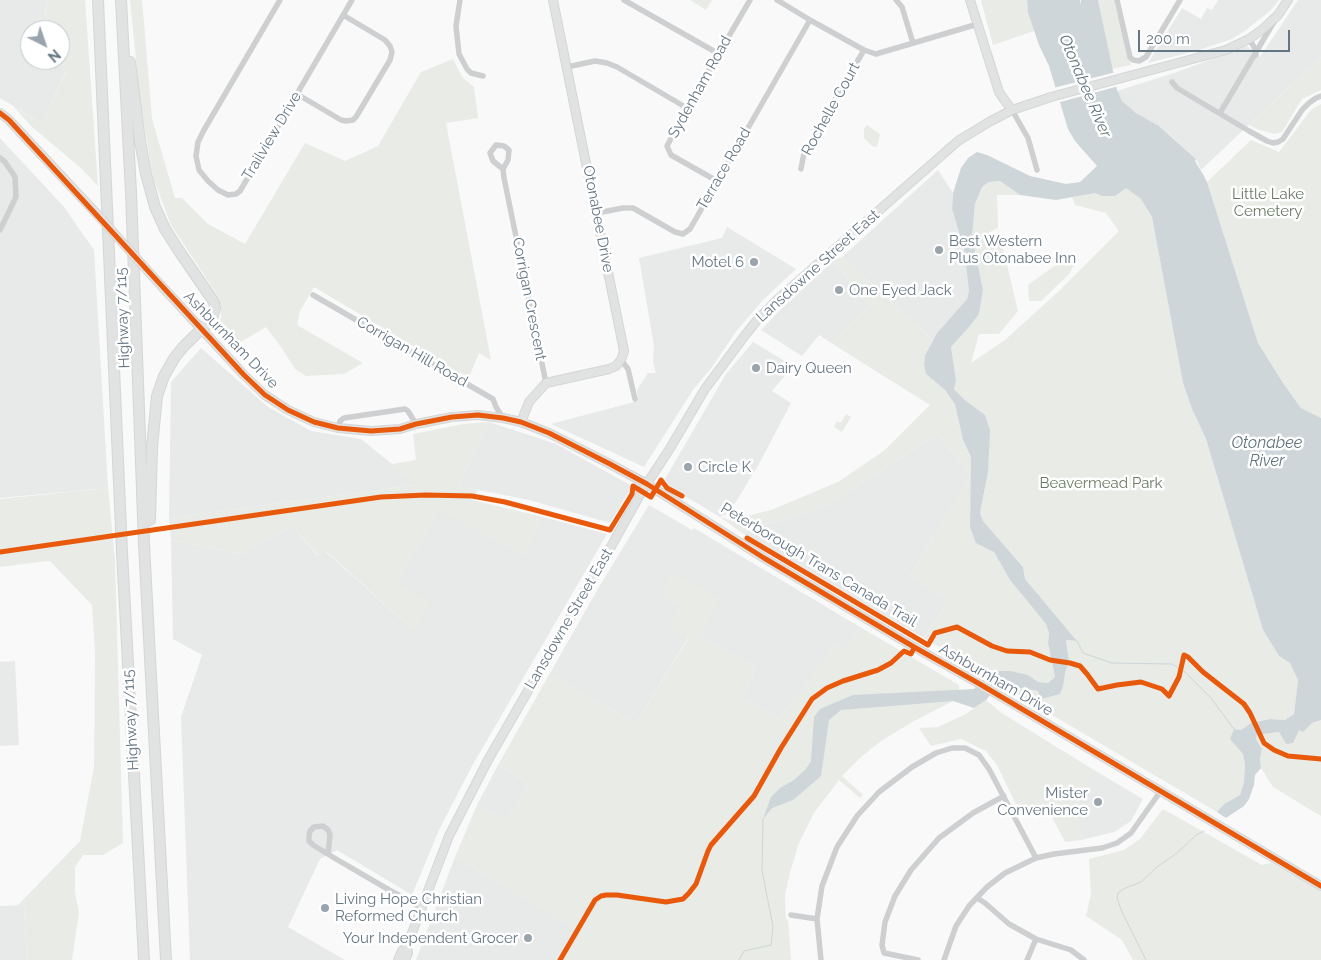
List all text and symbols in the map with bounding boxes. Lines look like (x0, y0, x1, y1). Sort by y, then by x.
north arrow (20, 20, 70, 70)
scale bar (1141, 20, 1294, 52)
text: 200 m (1146, 30, 1190, 48)
water label: Otonabee River (1055, 32, 1115, 140)
street label: Sydenham Road (664, 33, 736, 141)
text: N (45, 46, 63, 65)
street label: Rochelle Court (798, 59, 864, 159)
street label: Trailview Drive (239, 89, 305, 183)
street label: Terrace Road (693, 125, 755, 213)
street label: Otonabee Drive (579, 164, 617, 274)
park label: Little Lake Cemetery (1232, 185, 1304, 220)
street label: Lansdowne Street East (753, 206, 883, 326)
place label: Best Western Plus Otonabee Inn (949, 232, 1076, 267)
street label: Corrigan Crescent (508, 236, 550, 362)
marker: Best Western Plus Otonabee Inn (933, 244, 945, 256)
place label: Motel 6 (692, 253, 744, 271)
marker: Motel 6 (748, 256, 760, 268)
street label: Highway 7/115 (112, 267, 134, 369)
place label: One Eyed Jack (849, 281, 952, 299)
marker: One Eyed Jack (833, 284, 845, 296)
street label: Ashburnham Drive (180, 288, 282, 392)
street label: Corrigan Hill Road (353, 313, 471, 391)
place label: Dairy Queen (766, 359, 852, 377)
marker: Dairy Queen (750, 362, 762, 374)
water label: Otonabee River (1232, 433, 1302, 471)
place label: Circle K (698, 458, 751, 476)
marker: Circle K (682, 461, 694, 473)
park label: Beavermead Park (1039, 474, 1163, 492)
street label: Peterborough Trans Canada Trail (717, 499, 921, 631)
street label: Lansdowne Street East (521, 545, 617, 693)
street label: Ashburnham Drive (936, 640, 1056, 720)
street label: Highway 7/115 (119, 669, 143, 771)
place label: Mister Convenience (997, 784, 1088, 819)
marker: Mister Convenience (1092, 796, 1104, 808)
place label: Living Hope Christian Reformed Church (335, 890, 482, 925)
marker: Living Hope Christian Reformed Church (319, 902, 331, 914)
place label: Your Independent Grocer (343, 929, 518, 947)
marker: Your Independent Grocer (522, 932, 534, 944)

